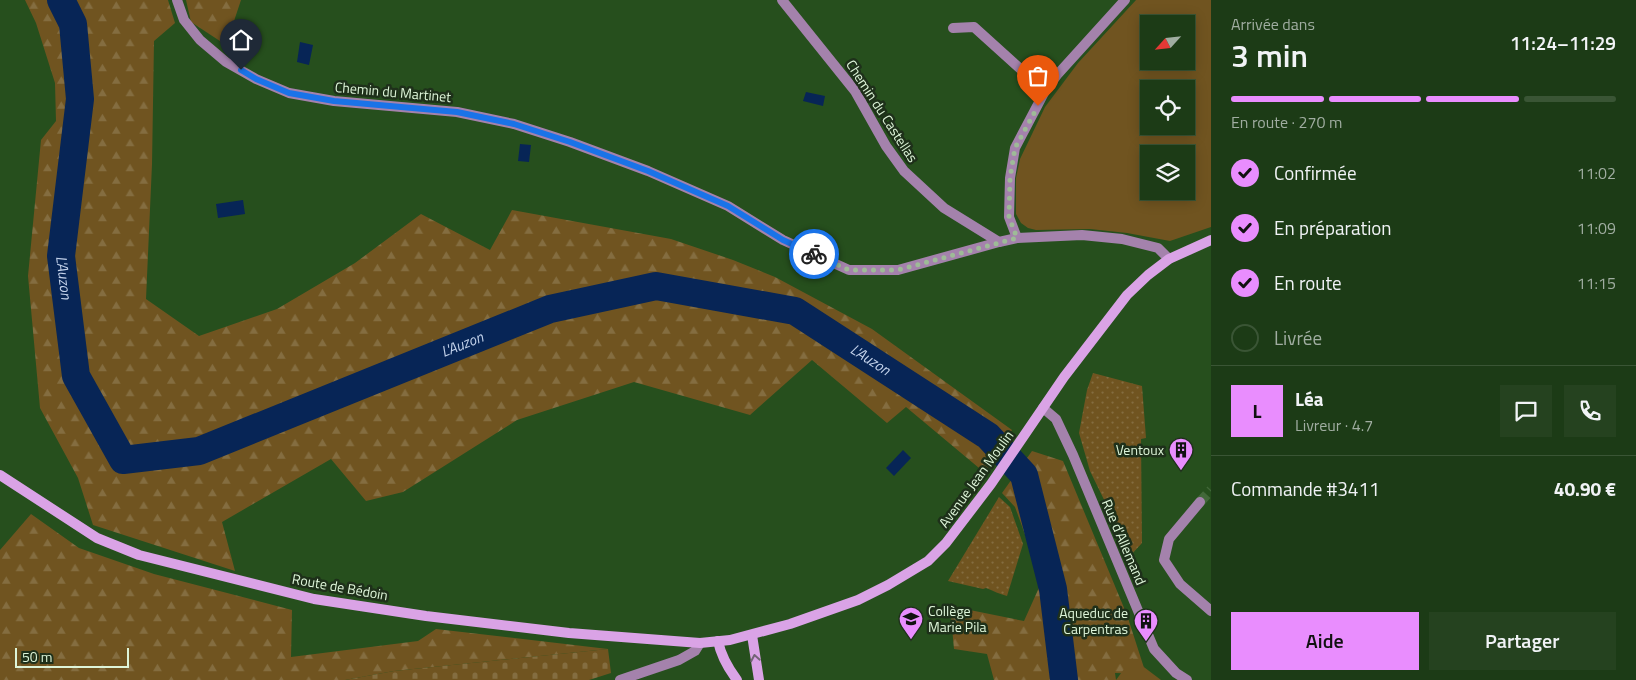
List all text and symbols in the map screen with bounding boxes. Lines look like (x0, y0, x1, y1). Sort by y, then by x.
text: Arrivée dans (1231, 12, 1315, 36)
north arrow (1140, 15, 1195, 70)
map controls (1140, 15, 1195, 200)
pin (220, 19, 262, 70)
icon: home (227, 26, 255, 54)
text: 11:24–11:29 (1510, 28, 1616, 57)
text: 3 min (1231, 31, 1308, 79)
street label: Chemin du Castellas (841, 55, 924, 166)
pin (1017, 55, 1059, 106)
icon: bag (1024, 62, 1052, 90)
street label: Chemin du Martinet (334, 76, 452, 107)
button: locate (1140, 80, 1195, 135)
text: En route · 270 m (1231, 110, 1342, 134)
button: layers (1140, 145, 1195, 200)
text: Confirmée (1274, 158, 1356, 187)
icon: check (1231, 159, 1259, 187)
text: 11:02 (1577, 161, 1616, 185)
text: En préparation (1274, 213, 1392, 242)
icon: check (1231, 214, 1259, 242)
text: 11:09 (1577, 216, 1616, 240)
courier (789, 229, 839, 279)
icon: bike (800, 240, 828, 268)
water label: L'Auzon (50, 254, 78, 301)
text: En route (1274, 268, 1342, 297)
icon: check (1231, 269, 1259, 297)
text: 11:15 (1577, 271, 1616, 295)
text: Livrée (1274, 323, 1322, 352)
water label: L'Auzon (437, 325, 487, 363)
water label: L'Auzon (846, 338, 896, 381)
text: Léa (1295, 384, 1323, 413)
button: chat (1500, 385, 1552, 437)
button: phone (1564, 385, 1616, 437)
text: L (1253, 396, 1261, 425)
text: Livreur · 4.7 (1295, 413, 1373, 437)
street label: Avenue Jean Moulin (933, 426, 1018, 532)
building icon: Ventoux (1168, 437, 1194, 471)
place label: Ventoux (1116, 439, 1165, 460)
text: Commande #3411 (1231, 474, 1380, 503)
text: 40.90 € (1554, 474, 1616, 503)
street label: Rue d'Allemand (1097, 496, 1152, 588)
street label: Route de Bédoin (290, 568, 390, 605)
place label: Collège Marie Pila (928, 600, 986, 637)
place label: Aqueduc de Carpentras (1059, 602, 1128, 639)
school or university icon: Collège Marie Pila (898, 606, 924, 640)
building icon: Aqueduc de Carpentras (1133, 608, 1159, 642)
button: Aide (1231, 612, 1419, 670)
button: Partager (1429, 612, 1616, 670)
scale bar (15, 645, 129, 668)
text: 50 m (22, 646, 52, 667)
one-way arrow (750, 653, 760, 662)

